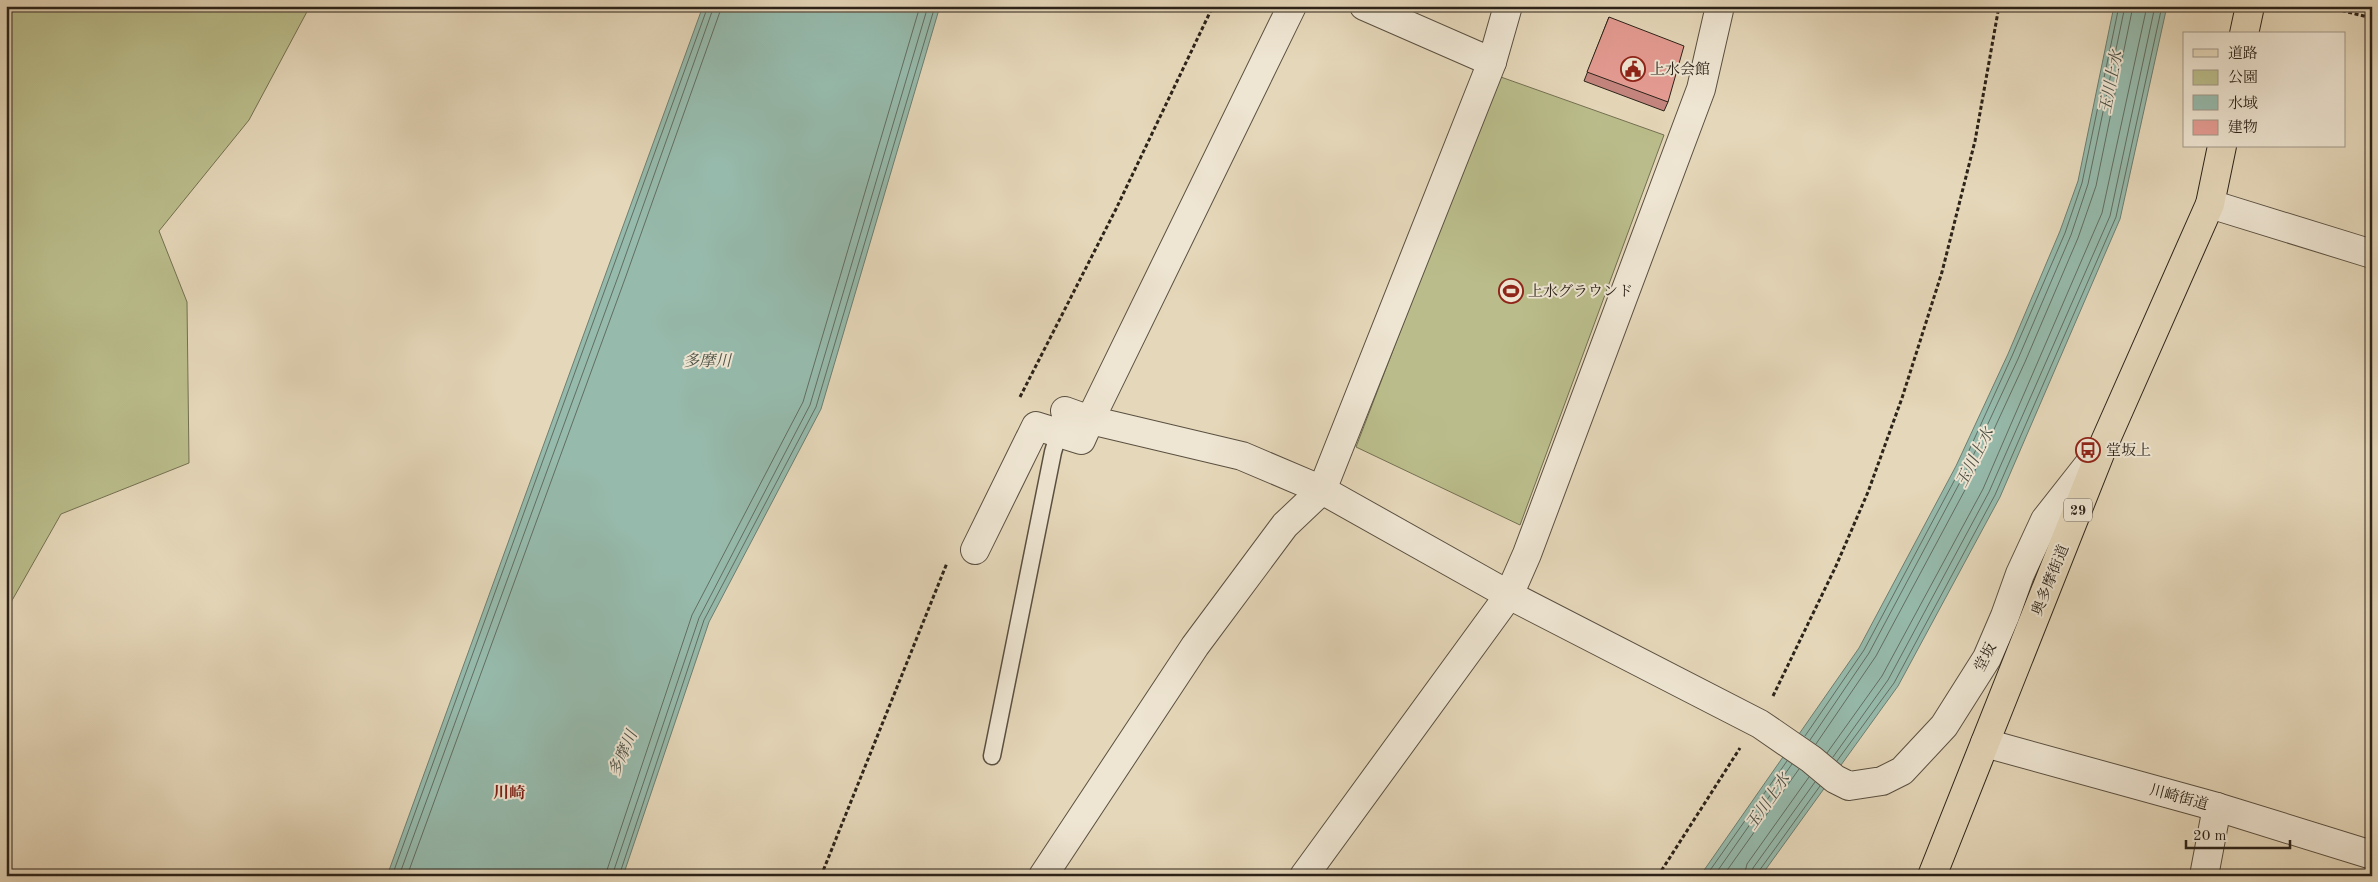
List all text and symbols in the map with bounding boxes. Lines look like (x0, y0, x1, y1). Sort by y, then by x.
legend (2183, 32, 2346, 148)
text: 道路 (2228, 45, 2258, 62)
water label: 玉川上水 (2096, 47, 2126, 115)
public building icon: 上水会館 (1620, 56, 1646, 82)
place label: 上水会館 (1650, 61, 1710, 78)
text: 公園 (2228, 69, 2258, 86)
text: 水域 (2228, 95, 2258, 112)
text: 建物 (2228, 119, 2258, 136)
sports icon: 上水グラウンド (1498, 278, 1524, 304)
place label: 上水グラウンド (1528, 283, 1633, 300)
water label: 多摩川 (683, 352, 733, 370)
water label: 玉川上水 (1952, 423, 1998, 490)
bus stop icon: 堂坂上 (2075, 437, 2101, 463)
place label: 堂坂上 (2106, 442, 2151, 459)
road number: 29 (2064, 498, 2092, 522)
street label: 奥多摩街道 (2029, 542, 2072, 618)
street label: 堂坂 (1971, 640, 2000, 674)
water label: 多摩川 (605, 726, 642, 779)
water label: 玉川上水 (1742, 769, 1795, 833)
street label: 川崎街道 (2148, 782, 2210, 813)
district label: 川崎 (493, 784, 526, 802)
scale bar (2186, 817, 2289, 849)
text: 20 m (2193, 829, 2227, 844)

